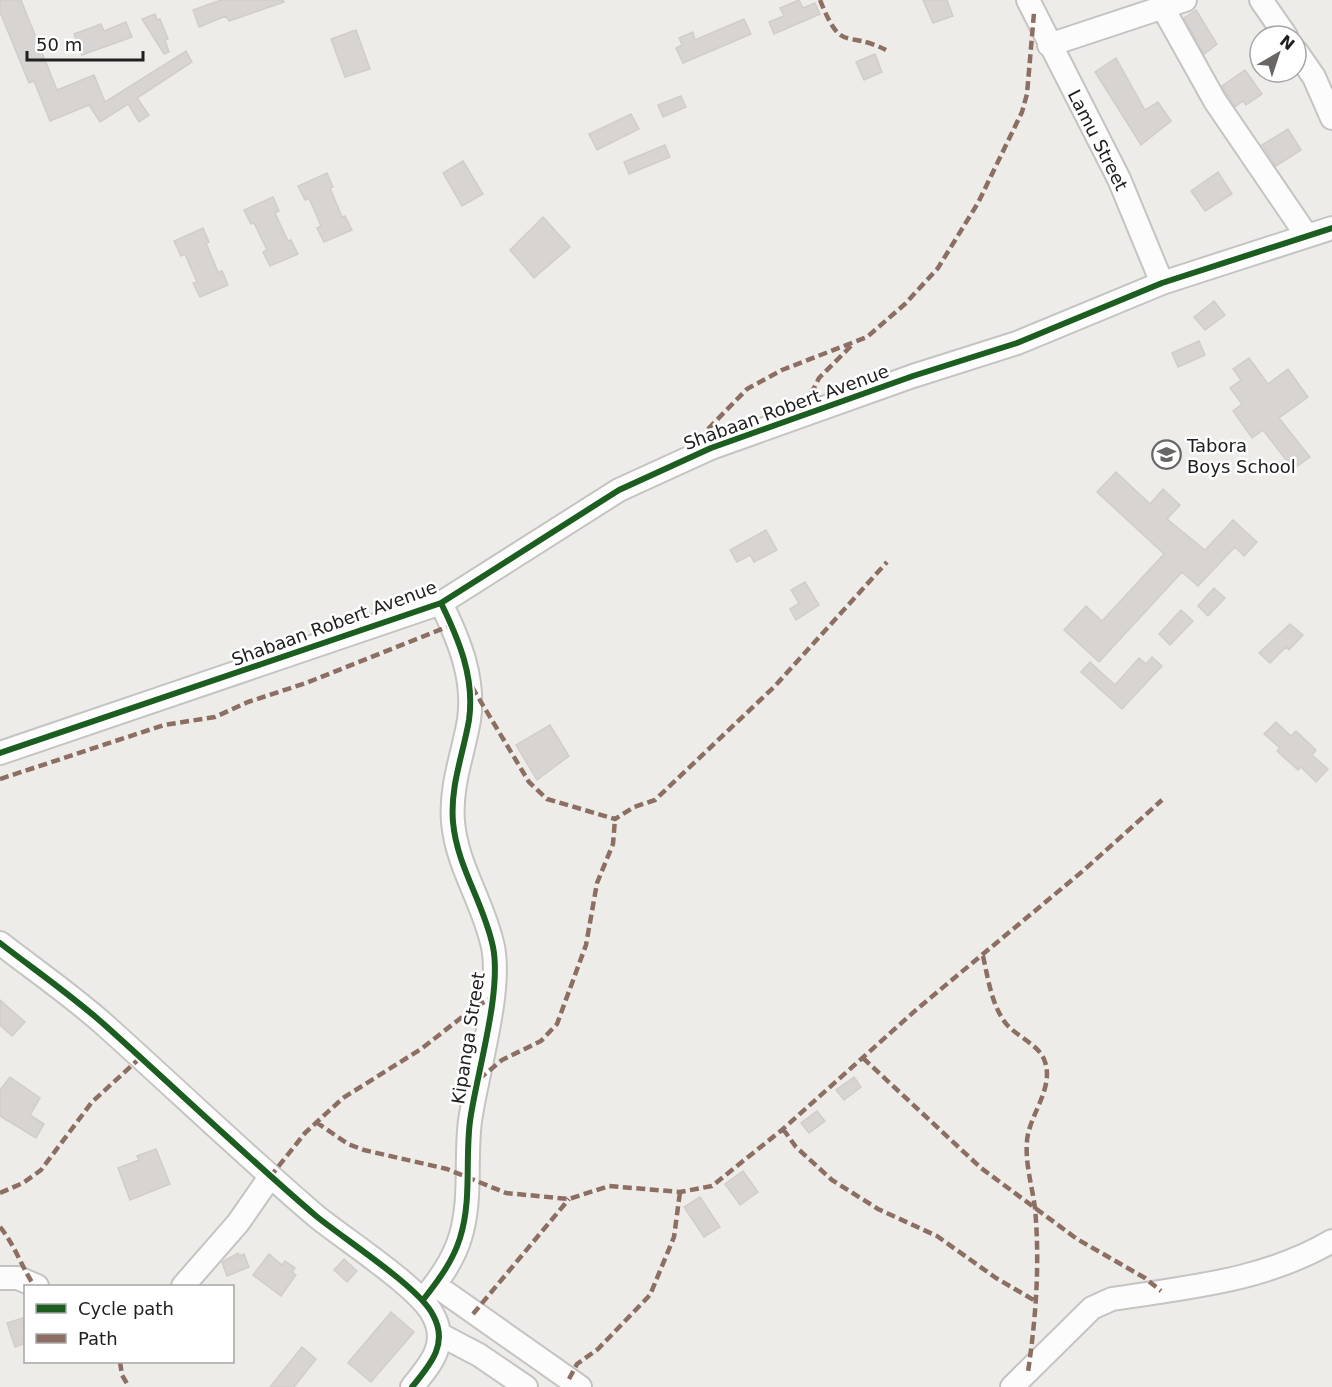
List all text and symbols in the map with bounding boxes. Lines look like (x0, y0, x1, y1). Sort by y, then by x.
scale bar (27, 24, 142, 62)
north arrow (1248, 24, 1308, 84)
text: N (1276, 31, 1298, 54)
text: 50 m (36, 34, 82, 55)
street label: Lamu Street (1064, 86, 1132, 194)
street label: Shabaan Robert Avenue (681, 360, 891, 454)
place label: Tabora Boys School (1186, 435, 1296, 477)
school or university icon: Tabora Boys School (1150, 439, 1182, 471)
street label: Shabaan Robert Avenue (229, 576, 439, 670)
street label: Kipanga Street (447, 970, 489, 1106)
legend (24, 1285, 234, 1363)
text: Cycle path (78, 1298, 174, 1319)
text: Path (78, 1328, 118, 1349)

